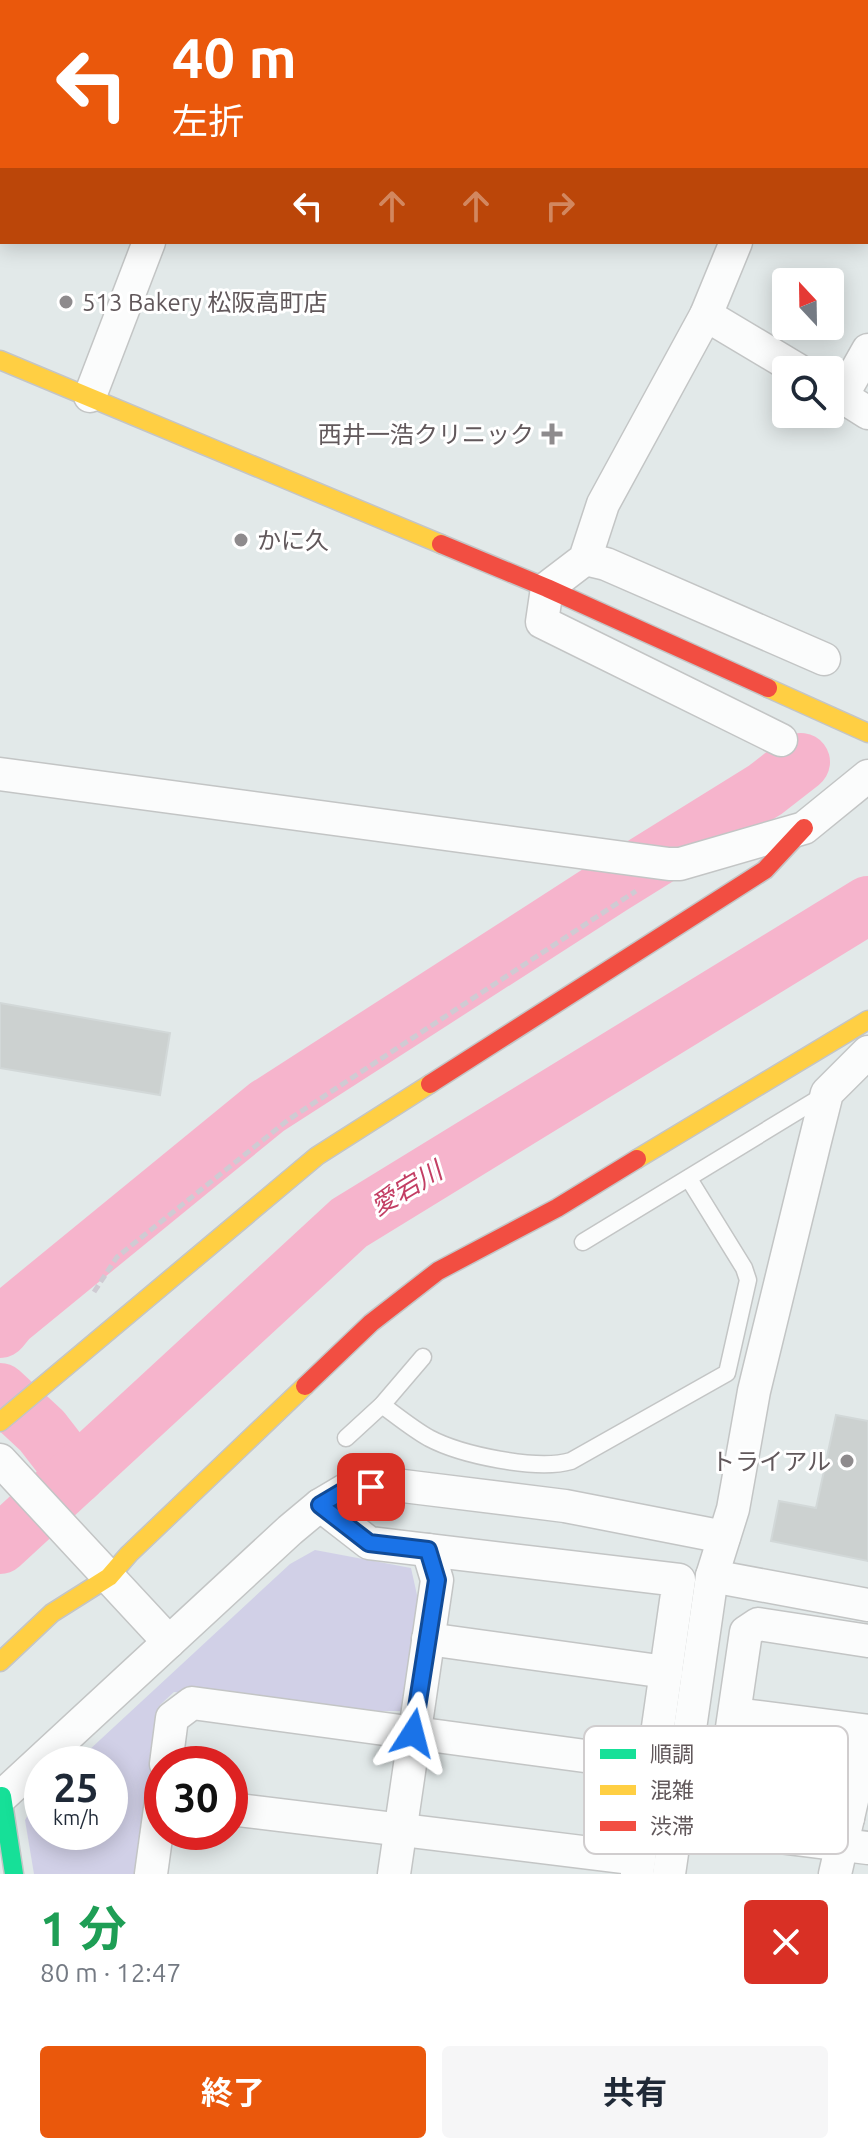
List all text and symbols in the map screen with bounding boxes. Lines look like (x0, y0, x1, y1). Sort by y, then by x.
text: 40 m (172, 26, 297, 89)
icon: left (40, 32, 144, 136)
text: 左折 (172, 100, 244, 141)
icon: left (286, 184, 330, 228)
icon: ahead (370, 184, 414, 228)
icon: ahead (454, 184, 498, 228)
icon: right (538, 184, 582, 228)
north arrow (772, 268, 844, 340)
map controls (772, 268, 844, 428)
place label: 513 Bakery 松阪高町店 (82, 289, 327, 316)
marker: 513 Bakery 松阪高町店 (57, 293, 75, 311)
button: search (772, 356, 844, 428)
place label: 西井一浩クリニック (318, 421, 534, 448)
marker: 西井一浩クリニック (541, 423, 563, 445)
place label: かに久 (257, 527, 329, 554)
marker: かに久 (232, 531, 250, 549)
water label: 愛宕川 (365, 1154, 449, 1221)
place label: トライアル (711, 1448, 831, 1475)
marker: トライアル (838, 1452, 856, 1470)
pin (337, 1453, 405, 1521)
icon: arrive (349, 1465, 393, 1509)
position arrow (371, 1691, 455, 1775)
legend (584, 1726, 848, 1854)
text: 順調 (650, 1741, 694, 1766)
speed limit sign: 30 (144, 1746, 248, 1850)
text: 25 (53, 1765, 99, 1810)
text: 混雑 (650, 1777, 694, 1802)
text: km/h (53, 1806, 99, 1829)
text: 渋滞 (650, 1813, 694, 1838)
button: close (744, 1900, 828, 1984)
text: 1 分 (40, 1901, 126, 1955)
text: 80 m · 12:47 (40, 1958, 181, 1987)
button: 終了 (40, 2046, 426, 2138)
button: 共有 (442, 2046, 828, 2138)

